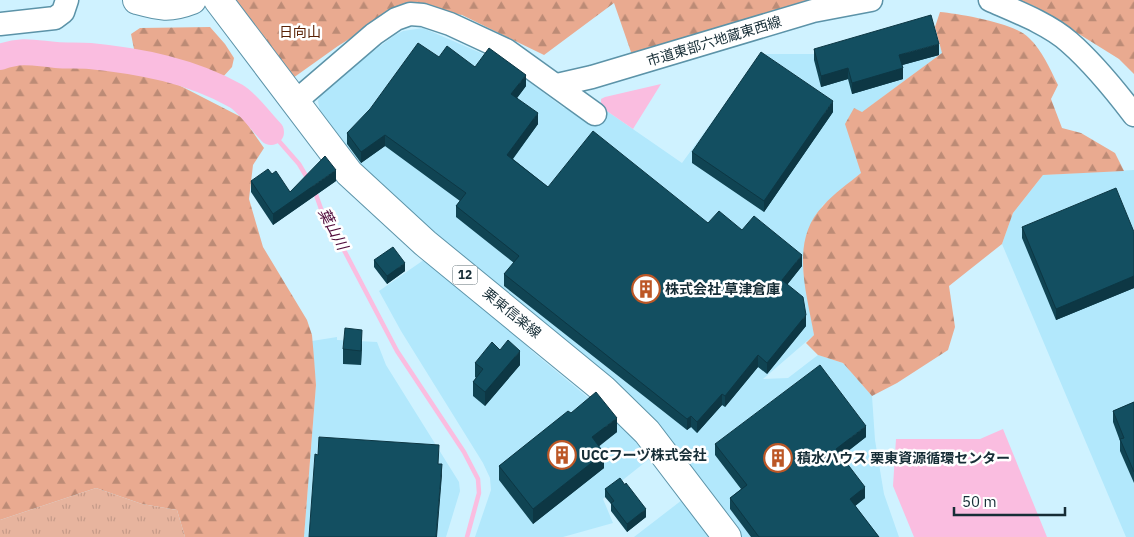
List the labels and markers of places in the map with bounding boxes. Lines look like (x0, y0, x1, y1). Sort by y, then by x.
building icon: 株式会社 草津倉庫 (631, 274, 661, 304)
place label: 株式会社 草津倉庫 (665, 280, 780, 298)
building icon: UCCフーヅ株式会社 (547, 440, 577, 470)
building icon: 積水ハウス 栗東資源循環センター (763, 443, 793, 473)
place label: UCCフーヅ株式会社 (581, 446, 706, 464)
place label: 積水ハウス 栗東資源循環センター (797, 449, 1010, 467)

